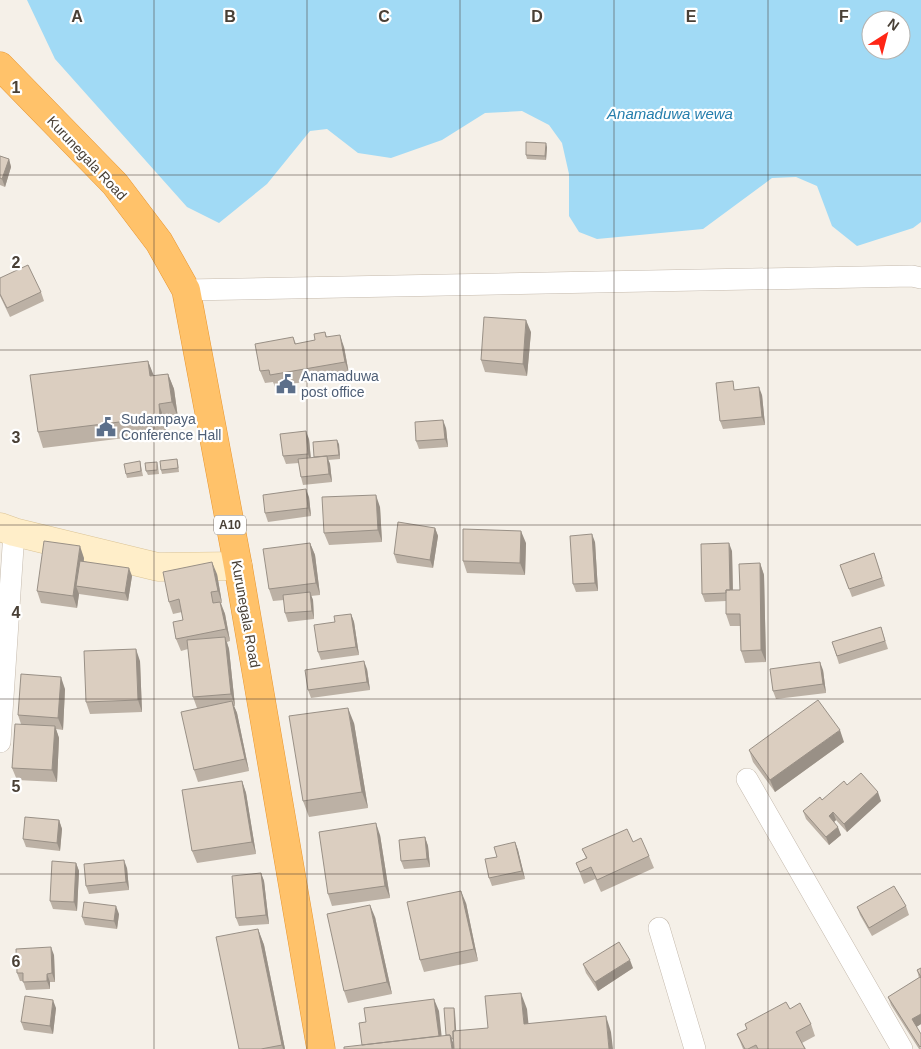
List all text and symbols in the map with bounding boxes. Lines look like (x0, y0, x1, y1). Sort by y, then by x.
text: A (71, 8, 83, 25)
text: B (224, 8, 236, 25)
text: C (378, 8, 390, 25)
text: D (531, 8, 543, 25)
text: E (686, 8, 697, 25)
text: F (839, 8, 849, 25)
north arrow (861, 10, 911, 60)
text: N (885, 15, 902, 34)
text: 1 (12, 79, 21, 96)
water label: Anamaduwa wewa (606, 105, 733, 122)
street label: Kurunegala Road (44, 113, 130, 203)
text: 2 (12, 254, 21, 271)
place label: Anamaduwa post office (301, 368, 379, 400)
public building icon: Anamaduwa post office (275, 373, 297, 395)
place label: Sudampaya Conference Hall (121, 411, 221, 443)
public building icon: Sudampaya Conference Hall (95, 416, 117, 438)
text: 3 (12, 429, 21, 446)
road number: A10 (214, 516, 246, 534)
street label: Kurunegala Road (229, 559, 263, 669)
text: 4 (12, 604, 21, 621)
text: 5 (12, 778, 21, 795)
text: 6 (12, 953, 21, 970)

